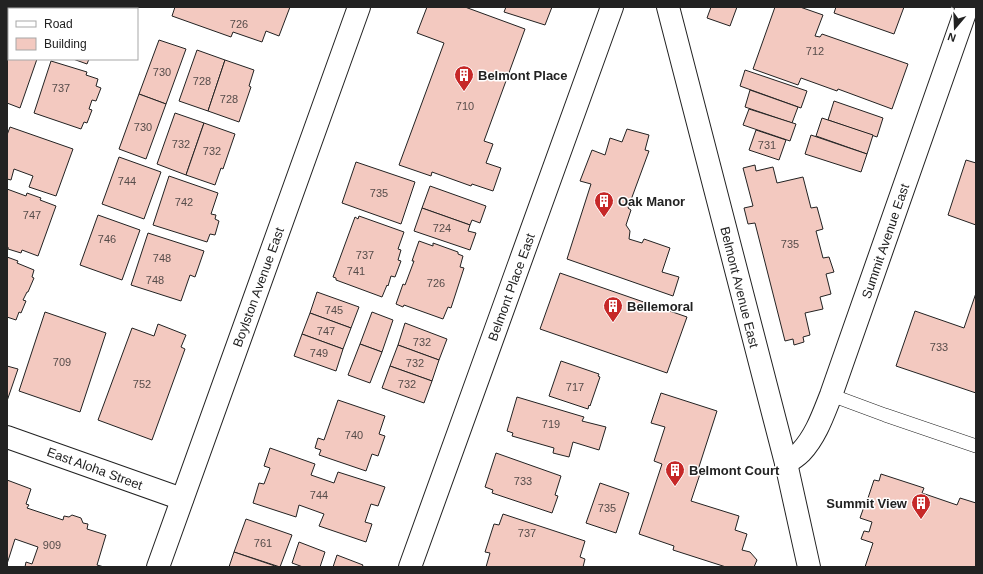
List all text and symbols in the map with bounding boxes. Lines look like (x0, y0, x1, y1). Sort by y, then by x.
legend (8, 8, 138, 60)
north arrow (935, 8, 975, 48)
text: Road (44, 17, 73, 31)
house number: 726 (230, 18, 248, 30)
text: N (946, 30, 957, 44)
text: Building (44, 37, 87, 51)
house number: 712 (806, 45, 824, 57)
building icon: Belmont Place (453, 64, 475, 92)
house number: 730 (153, 66, 171, 78)
place label: Belmont Place (478, 68, 568, 83)
house number: 728 (193, 75, 211, 87)
house number: 737 (52, 82, 70, 94)
house number: 728 (220, 93, 238, 105)
house number: 710 (456, 100, 474, 112)
house number: 730 (134, 121, 152, 133)
house number: 732 (172, 138, 190, 150)
house number: 731 (758, 139, 776, 151)
house number: 732 (203, 145, 221, 157)
house number: 744 (118, 175, 136, 187)
street label: Summit Avenue East (859, 181, 912, 301)
house number: 735 (370, 187, 388, 199)
building icon: Oak Manor (593, 190, 615, 218)
place label: Oak Manor (618, 194, 685, 209)
house number: 742 (175, 196, 193, 208)
house number: 747 (23, 209, 41, 221)
house number: 724 (433, 222, 451, 234)
street label: Boylston Avenue East (230, 225, 287, 349)
street label: Belmont Avenue East (717, 225, 762, 349)
street label: Belmont Place East (485, 231, 538, 343)
house number: 746 (98, 233, 116, 245)
house number: 735 (781, 238, 799, 250)
house number: 737 (356, 249, 374, 261)
house number: 748 (153, 252, 171, 264)
house number: 741 (347, 265, 365, 277)
house number: 748 (146, 274, 164, 286)
house number: 726 (427, 277, 445, 289)
building icon: Bellemoral (602, 295, 624, 323)
place label: Bellemoral (627, 299, 693, 314)
house number: 745 (325, 304, 343, 316)
house number: 747 (317, 325, 335, 337)
house number: 732 (413, 336, 431, 348)
house number: 733 (930, 341, 948, 353)
house number: 749 (310, 347, 328, 359)
house number: 709 (53, 356, 71, 368)
house number: 732 (406, 357, 424, 369)
house number: 752 (133, 378, 151, 390)
house number: 732 (398, 378, 416, 390)
house number: 717 (566, 381, 584, 393)
house number: 719 (542, 418, 560, 430)
house number: 740 (345, 429, 363, 441)
street label: East Aloha Street (45, 444, 145, 493)
building icon: Belmont Court (664, 459, 686, 487)
place label: Belmont Court (689, 463, 780, 478)
house number: 733 (514, 475, 532, 487)
house number: 744 (310, 489, 328, 501)
building icon: Summit View (910, 492, 932, 520)
place label: Summit View (826, 496, 908, 511)
house number: 735 (598, 502, 616, 514)
house number: 737 (518, 527, 536, 539)
house number: 761 (254, 537, 272, 549)
house number: 909 (43, 539, 61, 551)

